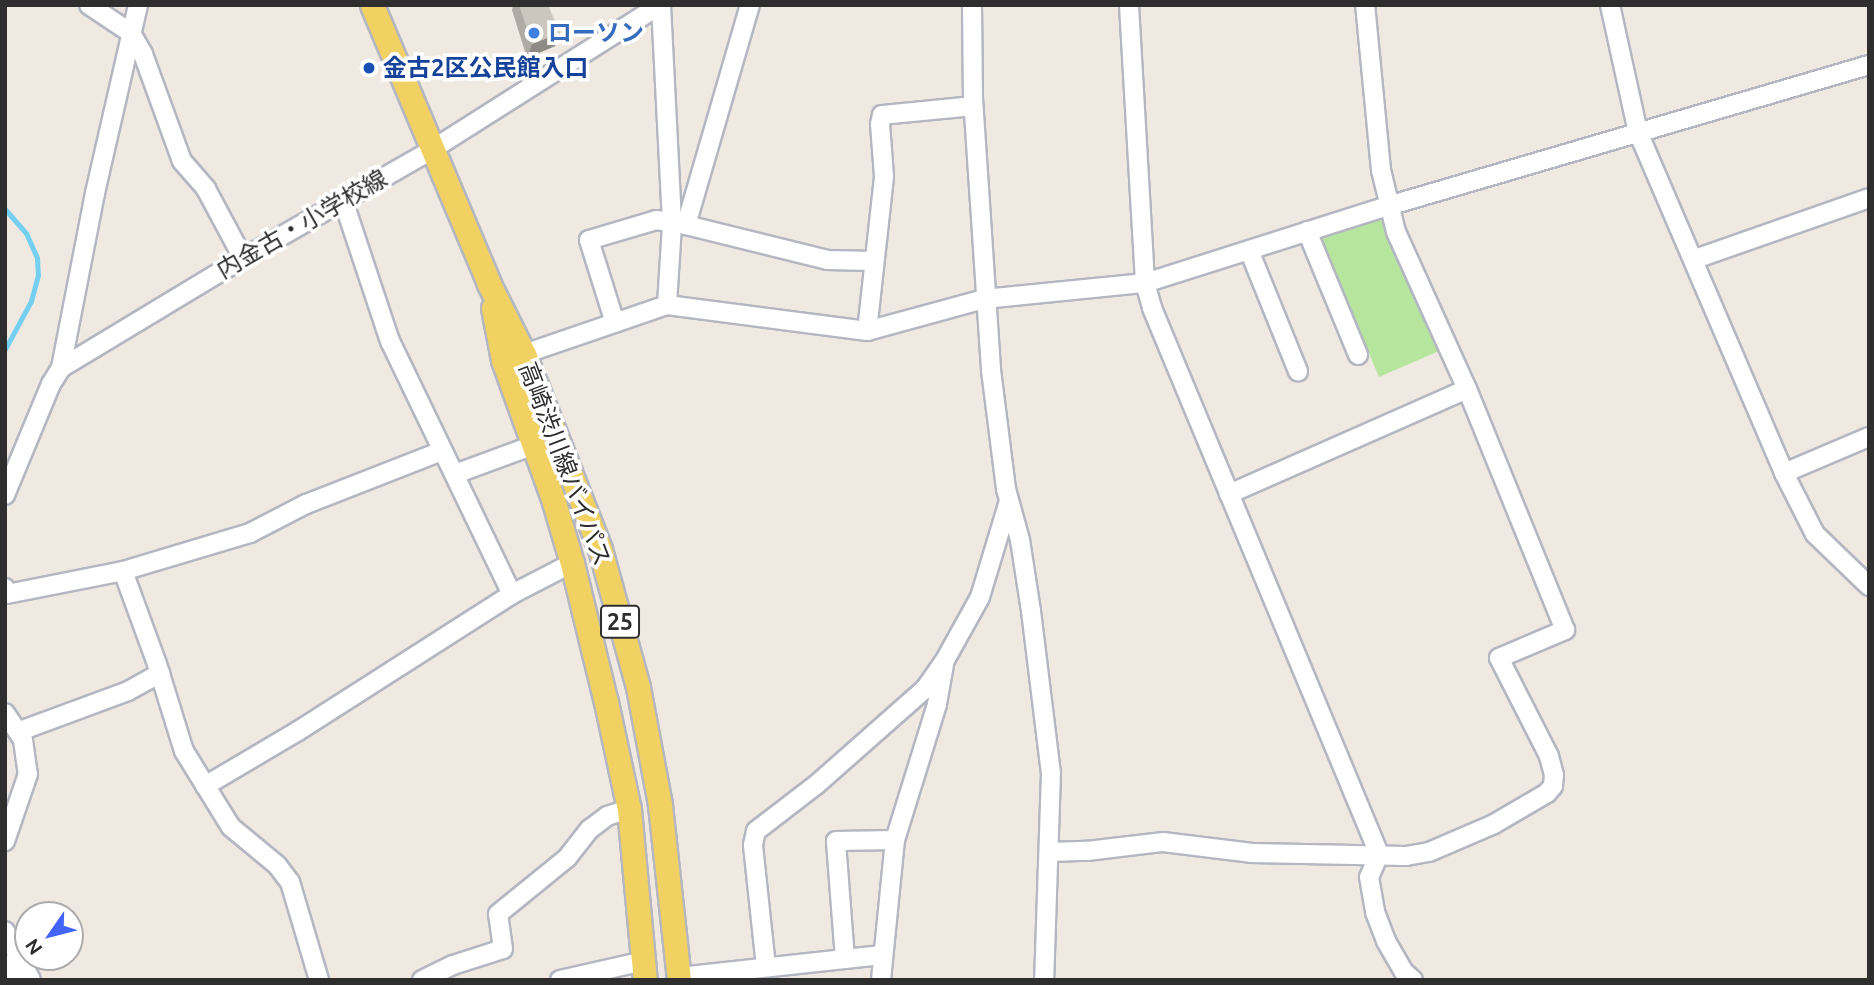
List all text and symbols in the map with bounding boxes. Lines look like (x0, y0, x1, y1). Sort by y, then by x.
place label: ローソン (548, 19, 644, 47)
marker: ローソン (526, 25, 542, 41)
place label: 金古2区公民館入口 (383, 54, 589, 82)
marker: 金古2区公民館入口 (361, 60, 377, 76)
street label: 内金古・小学校線 (212, 164, 392, 284)
street label: 高崎渋川線バイパス (513, 358, 617, 570)
road number: 25 (599, 602, 641, 642)
north arrow (14, 901, 84, 971)
text: N (20, 935, 47, 959)

